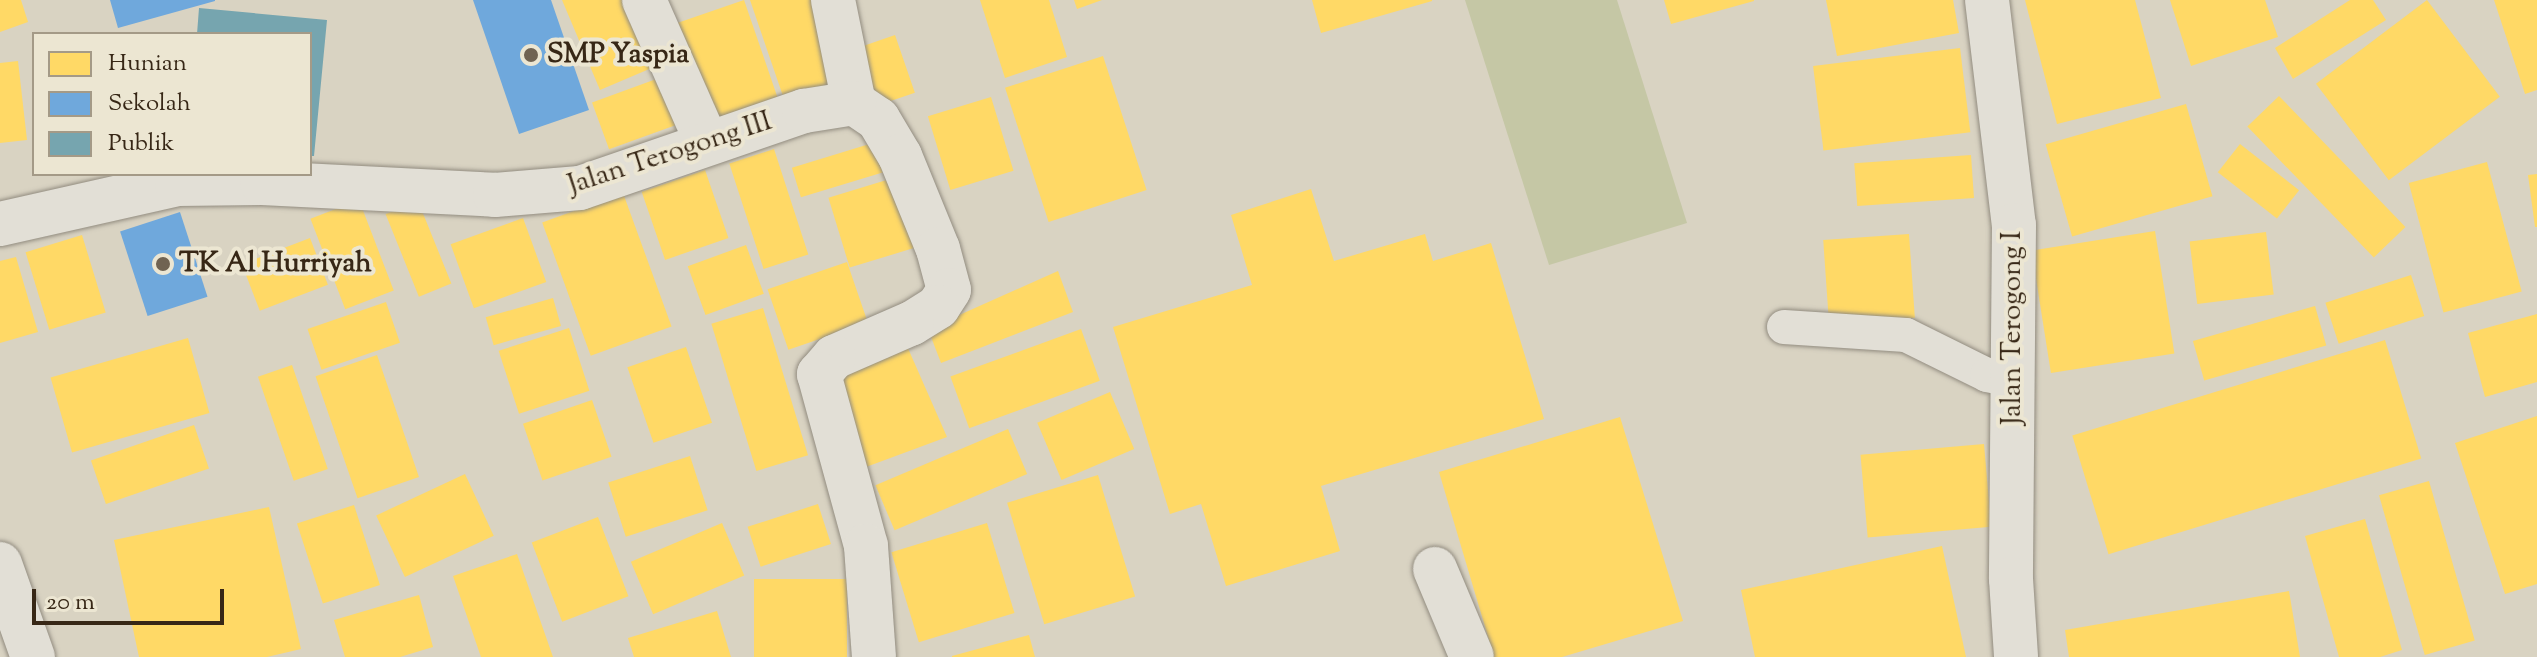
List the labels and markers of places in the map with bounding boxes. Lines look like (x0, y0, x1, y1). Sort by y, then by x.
place label: SMP Yaspia (547, 38, 689, 72)
marker: SMP Yaspia (522, 46, 540, 64)
place label: TK Al Hurriyah (179, 247, 372, 281)
marker: TK Al Hurriyah (154, 255, 172, 273)

